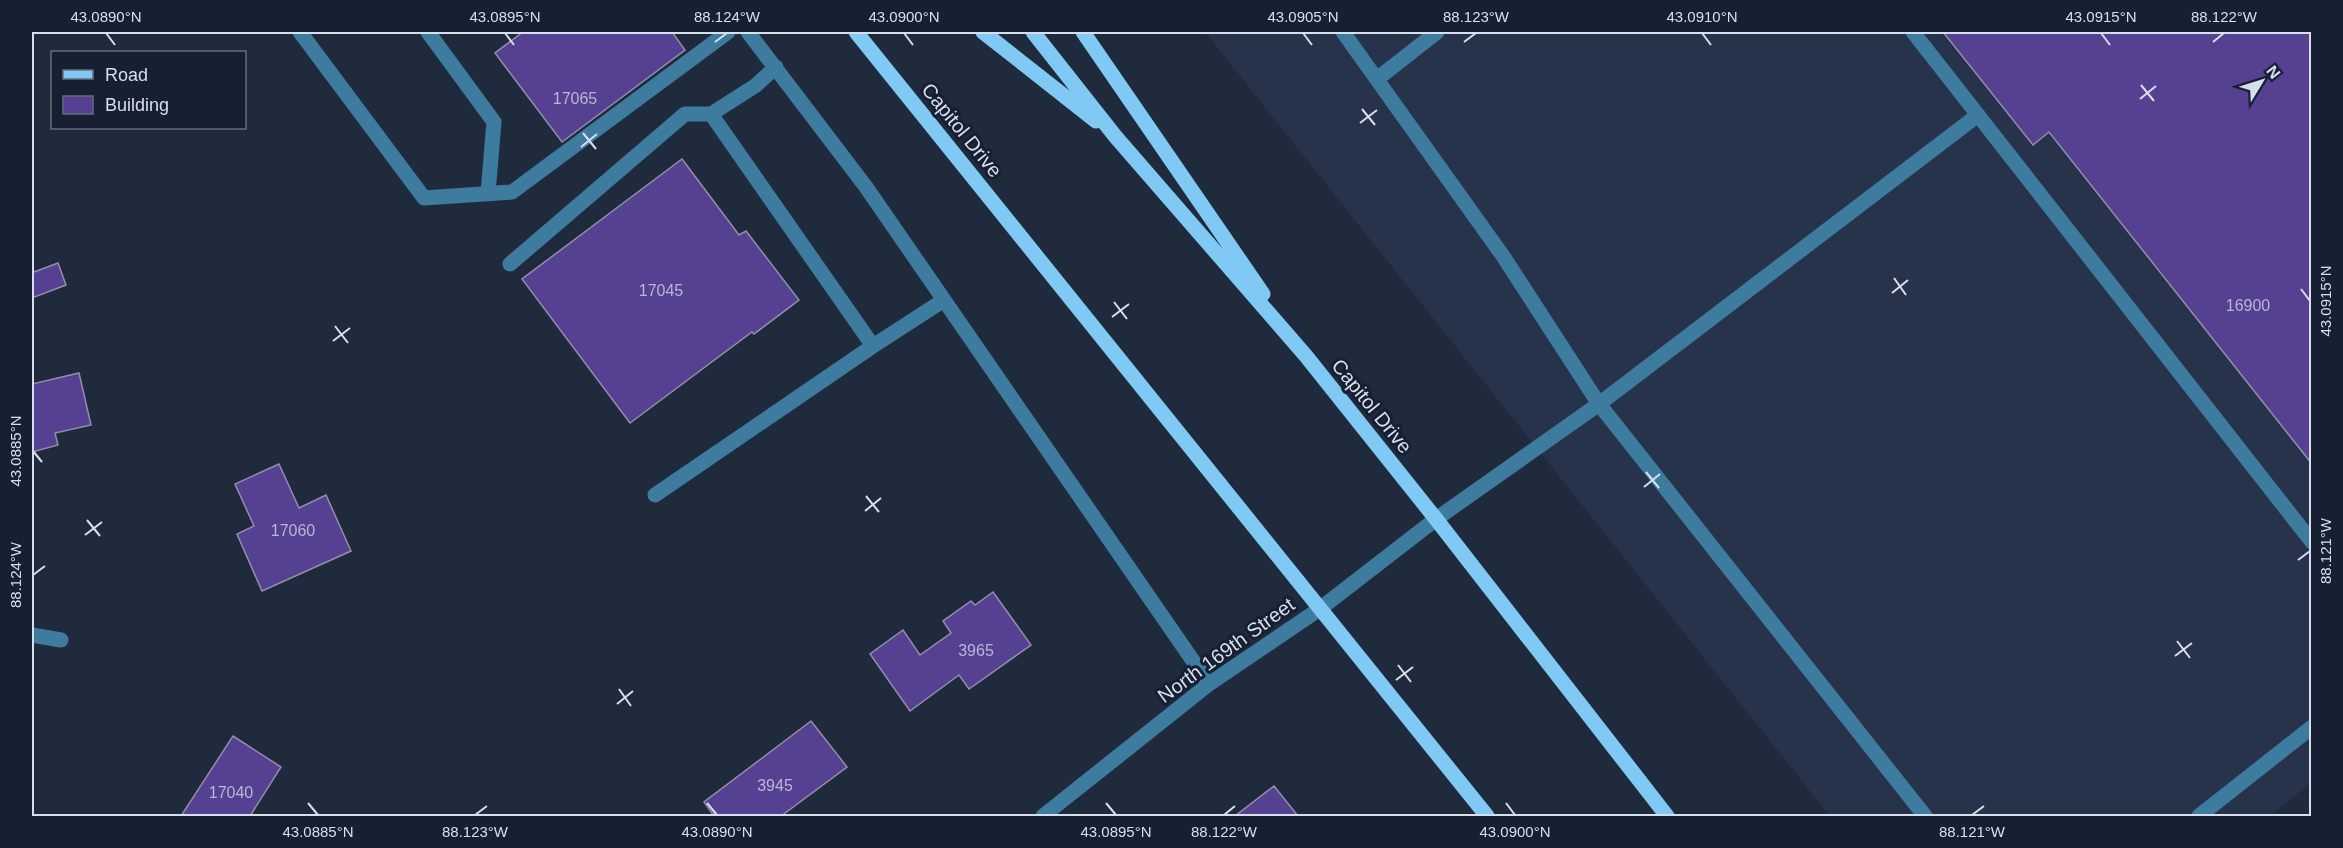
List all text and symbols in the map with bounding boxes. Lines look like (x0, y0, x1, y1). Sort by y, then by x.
text: 43.0890°N (70, 8, 142, 25)
text: 43.0895°N (469, 8, 541, 25)
text: 88.124°W (694, 8, 761, 25)
text: 43.0900°N (868, 8, 940, 25)
text: 43.0905°N (1267, 8, 1339, 25)
text: 88.123°W (1443, 8, 1510, 25)
text: 43.0910°N (1666, 8, 1738, 25)
text: 43.0915°N (2065, 8, 2137, 25)
text: 88.122°W (2191, 8, 2258, 25)
legend (51, 51, 246, 129)
north arrow (2232, 51, 2292, 111)
text: N (2263, 62, 2284, 82)
text: Road (105, 65, 148, 85)
street label: Capitol Drive (917, 79, 1007, 181)
house number: 17065 (553, 90, 597, 107)
text: Building (105, 95, 169, 115)
text: 43.0915°N (2317, 265, 2334, 337)
house number: 17045 (639, 282, 683, 299)
house number: 16900 (2226, 297, 2270, 314)
street label: Capitol Drive (1327, 355, 1417, 457)
text: 43.0885°N (7, 415, 24, 487)
text: 88.121°W (2317, 517, 2334, 584)
house number: 17060 (271, 522, 315, 539)
text: 88.124°W (7, 541, 24, 608)
street label: North 169th Street (1153, 593, 1299, 707)
house number: 3965 (958, 642, 994, 659)
house number: 3945 (757, 777, 793, 794)
house number: 17040 (209, 784, 253, 801)
text: 43.0885°N (282, 823, 354, 840)
text: 88.123°W (442, 823, 509, 840)
text: 43.0890°N (681, 823, 753, 840)
text: 43.0895°N (1080, 823, 1152, 840)
text: 88.122°W (1191, 823, 1258, 840)
text: 43.0900°N (1479, 823, 1551, 840)
text: 88.121°W (1939, 823, 2006, 840)

